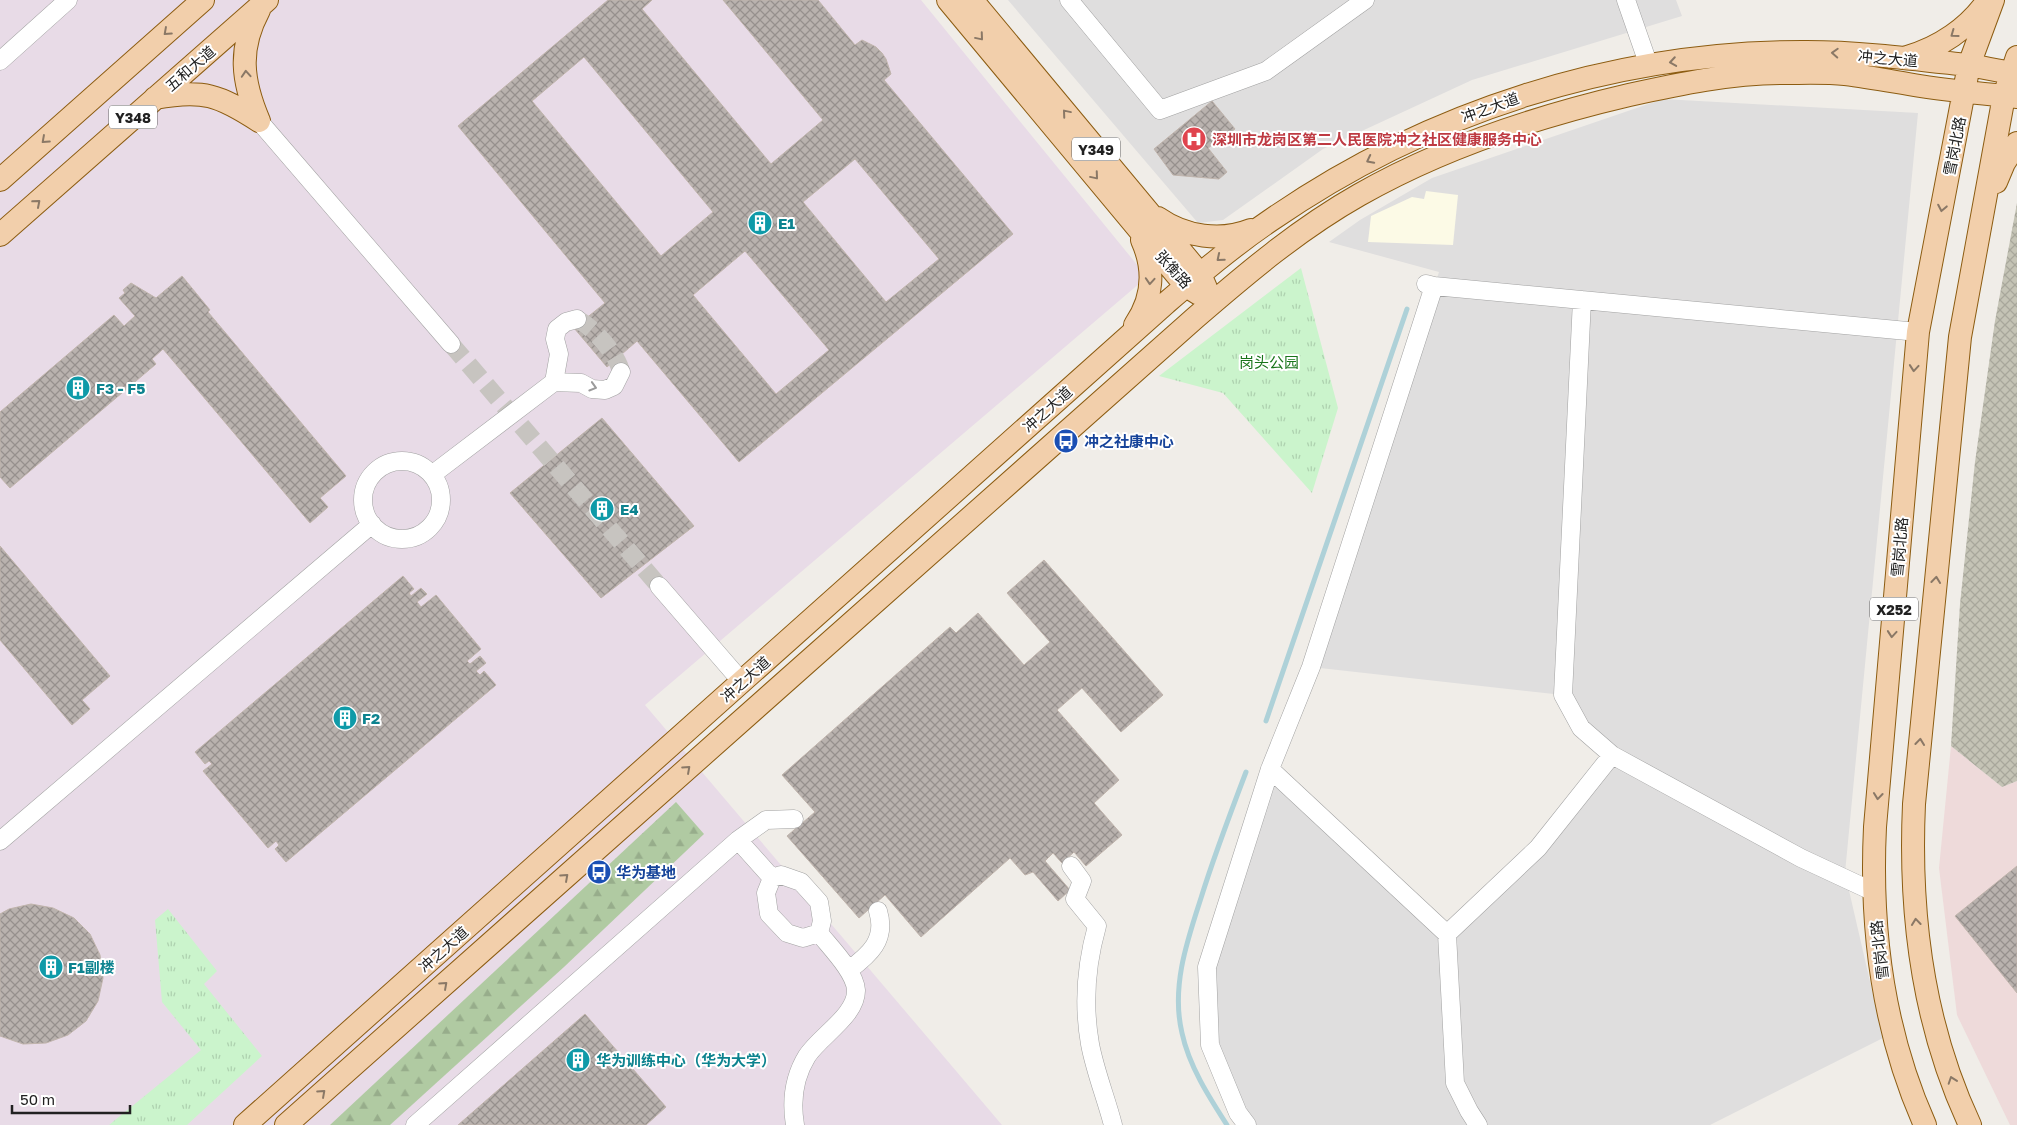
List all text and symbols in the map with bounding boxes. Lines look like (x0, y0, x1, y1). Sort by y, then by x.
one-way arrow (163, 27, 172, 36)
one-way arrow (1950, 28, 1960, 37)
one-way arrow (974, 32, 983, 41)
street label: 五和大道 (161, 42, 219, 94)
street label: 冲之大道 (1857, 46, 1919, 70)
one-way arrow (1831, 48, 1839, 59)
one-way arrow (1669, 56, 1677, 67)
one-way arrow (240, 70, 251, 78)
street label: 冲之大道 (1459, 88, 1521, 126)
road number: Y348 (109, 105, 157, 128)
one-way arrow (1063, 110, 1071, 119)
street label: 雪岗北路 (1939, 115, 1969, 177)
hospital icon: 深圳市龙岗区第二人民医院冲之社区健康服务中心 (1181, 126, 1207, 152)
place label: 深圳市龙岗区第二人民医院冲之社区健康服务中心 (1212, 130, 1542, 148)
one-way arrow (42, 134, 51, 143)
road number: Y349 (1072, 138, 1120, 160)
one-way arrow (1366, 154, 1375, 164)
one-way arrow (1089, 170, 1098, 179)
one-way arrow (31, 200, 40, 209)
one-way arrow (1937, 203, 1947, 212)
building icon: E1 (747, 210, 773, 236)
place label: E1 (778, 214, 795, 232)
street label: 张衡路 (1152, 246, 1196, 292)
one-way arrow (1216, 252, 1225, 261)
one-way arrow (1145, 277, 1156, 285)
park label: 岗头公园 (1239, 353, 1299, 371)
one-way arrow (1909, 364, 1920, 372)
building icon: F3 - F5 (65, 375, 91, 401)
place label: F3 - F5 (96, 379, 145, 397)
one-way arrow (588, 382, 596, 392)
street label: 冲之大道 (1019, 382, 1075, 436)
bus stop icon: 冲之社康中心 (1053, 428, 1079, 454)
place label: 冲之社康中心 (1084, 432, 1174, 450)
building icon: E4 (589, 496, 615, 522)
place label: E4 (620, 500, 639, 518)
street label: 雪岗北路 (1887, 516, 1911, 578)
one-way arrow (1930, 576, 1941, 584)
road number: X252 (1870, 598, 1918, 620)
one-way arrow (1887, 631, 1898, 639)
street label: 冲之大道 (717, 652, 773, 706)
building icon: F2 (332, 705, 358, 731)
place label: F2 (362, 709, 380, 727)
one-way arrow (1914, 738, 1925, 746)
one-way arrow (681, 766, 690, 775)
one-way arrow (1873, 793, 1884, 801)
bus stop icon: 华为基地 (586, 859, 612, 885)
place label: 华为基地 (616, 863, 676, 881)
one-way arrow (560, 874, 569, 883)
one-way arrow (1911, 917, 1922, 925)
street label: 雪岗北路 (1866, 919, 1892, 981)
street label: 冲之大道 (415, 922, 471, 976)
building icon: F1副楼 (38, 954, 64, 980)
place label: F1副楼 (68, 958, 115, 976)
one-way arrow (438, 982, 447, 991)
building icon: 华为训练中心（华为大学） (565, 1047, 591, 1073)
place label: 华为训练中心（华为大学） (596, 1051, 776, 1069)
one-way arrow (1948, 1076, 1958, 1084)
scale bar (12, 1082, 130, 1114)
one-way arrow (317, 1089, 326, 1098)
text: 50 m (20, 1090, 55, 1108)

